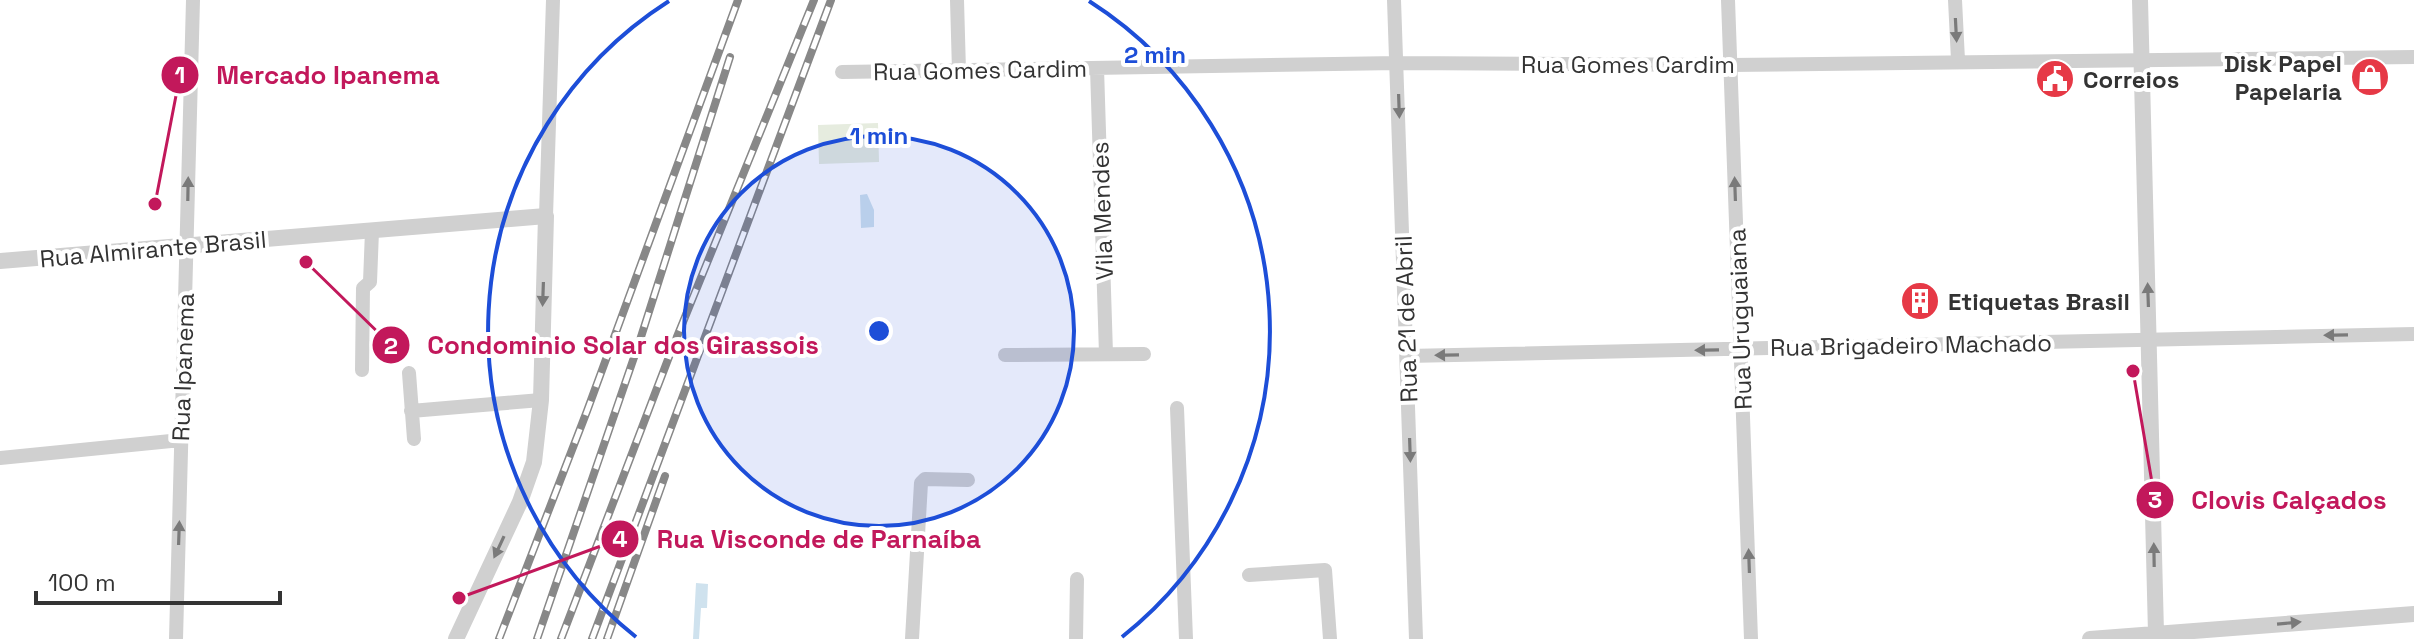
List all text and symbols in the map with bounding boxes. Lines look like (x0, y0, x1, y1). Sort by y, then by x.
one-way arrow (1950, 18, 1963, 43)
text: 2 min (1124, 39, 1186, 70)
place label: Disk Papel Papelaria (2224, 48, 2342, 107)
street label: Rua Gomes Cardim (1521, 49, 1735, 80)
callout: Mercado Ipanema (160, 50, 456, 100)
street label: Rua Gomes Cardim (873, 53, 1087, 87)
shop icon: Disk Papel Papelaria (2349, 56, 2391, 98)
text: Mercado Ipanema (216, 58, 440, 92)
public building icon: Correios (2034, 58, 2076, 100)
text: 1 (175, 59, 185, 90)
place label: Correios (2083, 64, 2179, 95)
one-way arrow (1393, 94, 1405, 119)
text: 1 min (850, 120, 908, 151)
street label: Vila Mendes (1084, 141, 1120, 281)
one-way arrow (182, 176, 195, 201)
one-way arrow (1728, 176, 1741, 201)
street label: Rua Almirante Brasil (38, 224, 268, 274)
street label: Rua Uruguaiana (1721, 228, 1759, 410)
street label: Rua 21 de Abril (1388, 235, 1424, 403)
building icon: Etiquetas Brasil (1899, 280, 1941, 322)
one-way arrow (537, 282, 550, 307)
one-way arrow (2141, 282, 2154, 307)
place label: Etiquetas Brasil (1948, 286, 2130, 317)
street label: Rua Ipanema (165, 292, 201, 442)
centre of rings (865, 317, 893, 345)
callout: Condominio Solar dos Girassois (371, 320, 835, 370)
street label: Rua Brigadeiro Machado (1770, 327, 2052, 363)
text: Condominio Solar dos Girassois (427, 328, 819, 362)
one-way arrow (2323, 329, 2348, 342)
text: 2 (384, 330, 398, 361)
one-way arrow (1694, 344, 1719, 356)
one-way arrow (1434, 349, 1459, 361)
one-way arrow (1404, 438, 1417, 463)
callout: Clovis Calçados (2135, 475, 2402, 525)
text: Clovis Calçados (2191, 483, 2387, 517)
text: 3 (2148, 484, 2162, 515)
callout: Rua Visconde de Parnaíba (600, 514, 997, 564)
one-way arrow (172, 520, 185, 545)
text: Rua Visconde de Parnaíba (657, 522, 981, 556)
text: 4 (612, 523, 628, 554)
one-way arrow (492, 535, 506, 558)
one-way arrow (2148, 542, 2160, 567)
one-way arrow (1742, 548, 1755, 573)
scale bar (36, 555, 280, 605)
text: 100 m (48, 567, 116, 598)
one-way arrow (2277, 616, 2302, 629)

